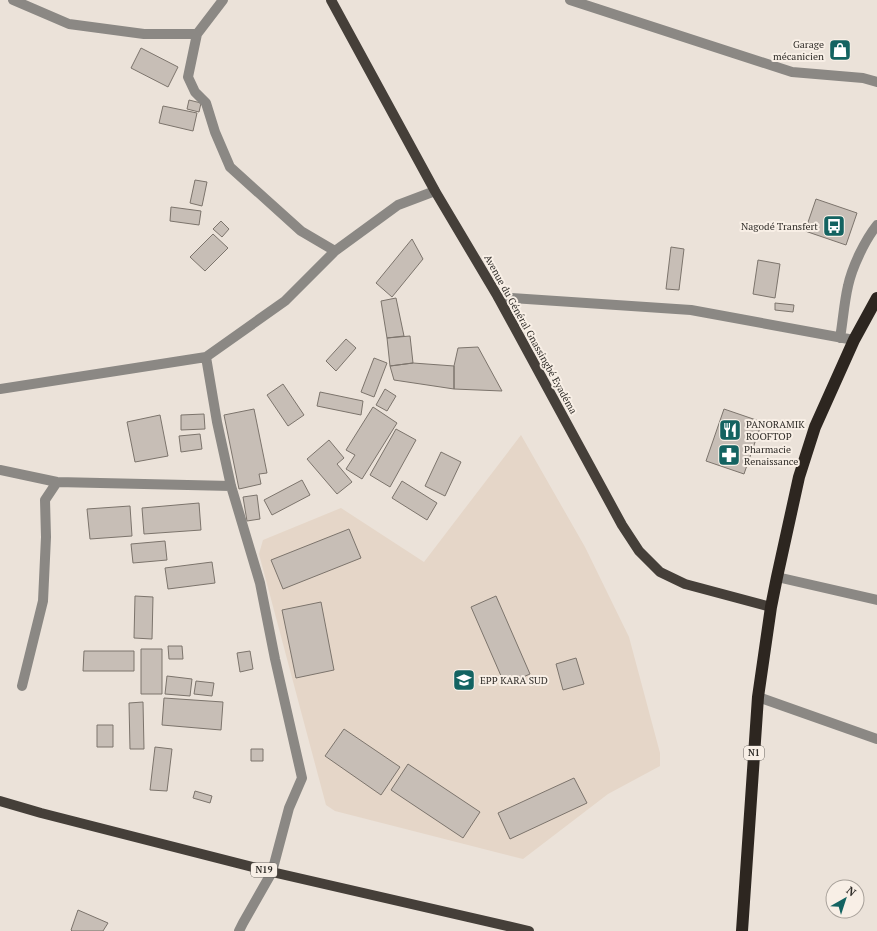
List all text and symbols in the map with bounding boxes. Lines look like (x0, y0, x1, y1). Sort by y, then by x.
shop icon: Garage mécanicien (827, 37, 853, 63)
place label: Garage mécanicien (773, 38, 824, 63)
bus stop icon: Nagodé Transfert (821, 213, 847, 239)
place label: Nagodé Transfert (741, 220, 818, 233)
street label: Avenue du Général Gnassingbé Eyadéma (481, 252, 580, 416)
restaurant icon: PANORAMIK ROOFTOP (717, 417, 743, 443)
place label: PANORAMIK ROOFTOP (746, 418, 805, 443)
pharmacy icon: Pharmacie Renaissance (716, 442, 742, 468)
place label: Pharmacie Renaissance (744, 443, 798, 468)
school or university icon: EPP KARA SUD (451, 667, 477, 693)
place label: EPP KARA SUD (480, 674, 548, 687)
road number: N1 (744, 746, 764, 760)
road number: N19 (251, 863, 277, 877)
north arrow (825, 879, 865, 919)
text: N (844, 883, 859, 900)

